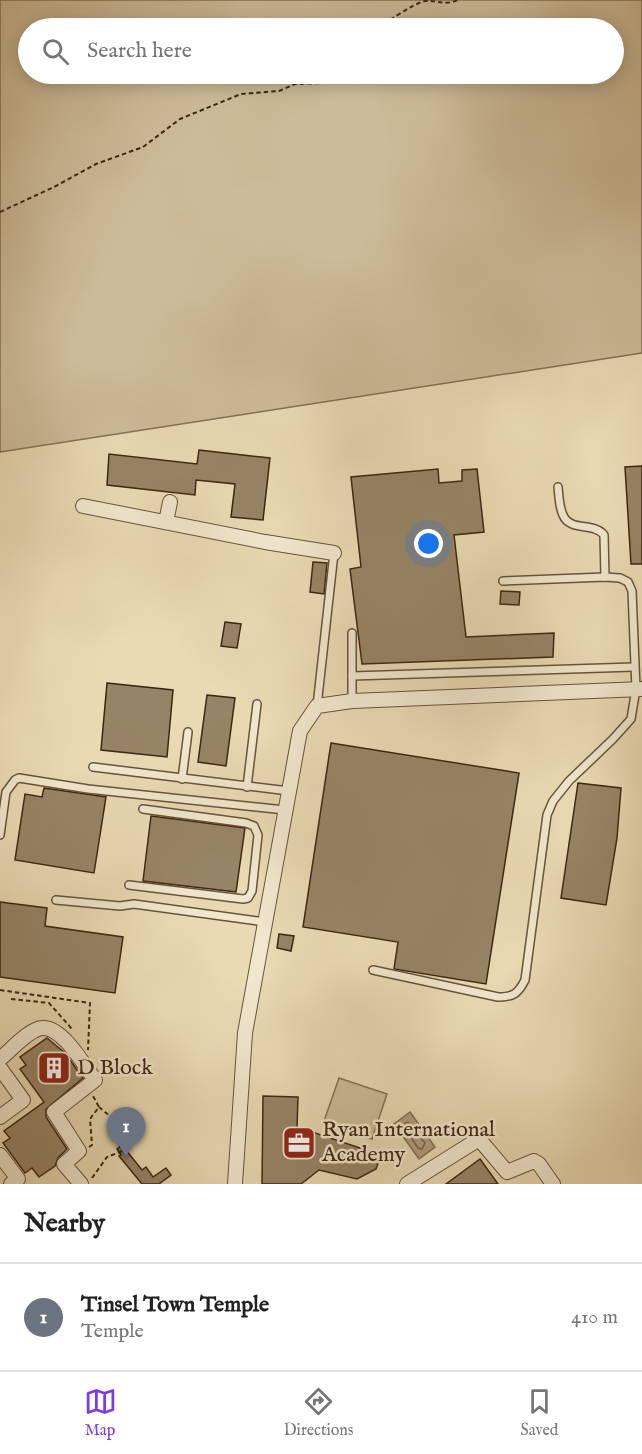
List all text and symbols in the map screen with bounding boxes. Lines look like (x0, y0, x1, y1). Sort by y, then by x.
search box (18, 18, 624, 84)
icon: search (39, 35, 72, 68)
text: Search here (87, 37, 192, 65)
your location (414, 529, 443, 558)
building icon: D Block (36, 1050, 72, 1086)
place label: D Block (77, 1054, 153, 1082)
pin: 1 (106, 1108, 146, 1157)
place label: Ryan International Academy (321, 1116, 495, 1169)
office icon: Ryan International Academy (281, 1125, 317, 1161)
text: Nearby (24, 1207, 105, 1240)
text: Tinsel Town Temple (81, 1291, 269, 1319)
text: 1 (40, 1305, 47, 1330)
text: 410 m (571, 1305, 618, 1330)
text: Temple (81, 1319, 144, 1344)
tab: Map (84, 1385, 117, 1441)
tab: Directions (284, 1385, 353, 1441)
tab: Saved (521, 1385, 558, 1441)

